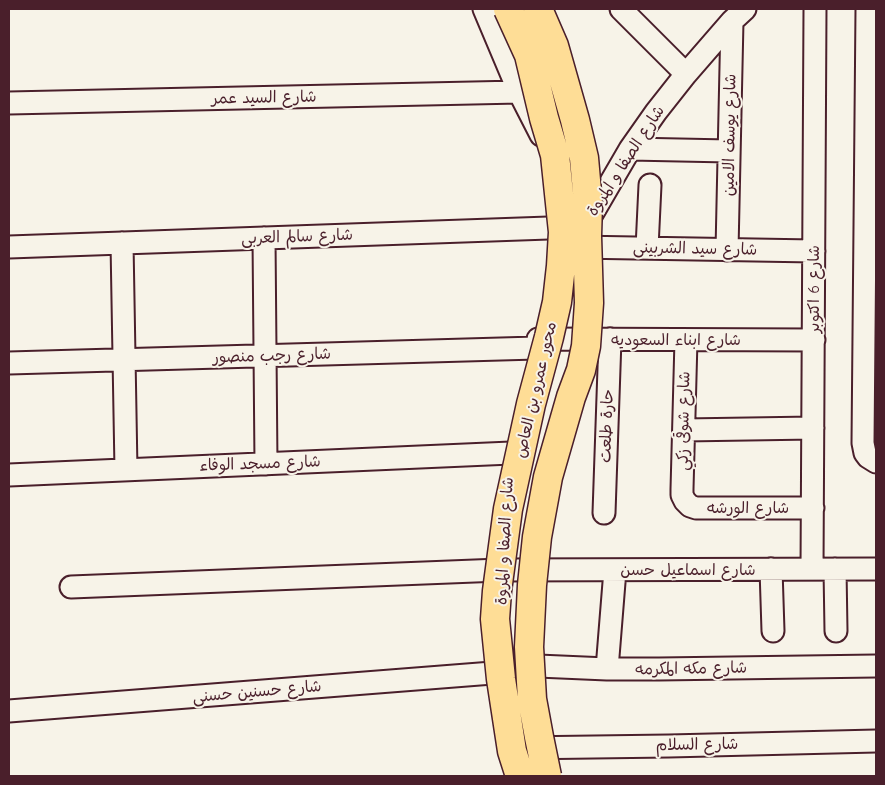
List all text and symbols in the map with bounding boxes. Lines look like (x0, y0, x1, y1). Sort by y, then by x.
street label: شارع يوسف الامين (719, 74, 741, 196)
street label: شارع السيد عمر (211, 87, 317, 109)
street label: شارع الصفا و المروة (583, 102, 669, 220)
street label: شارع سالم العربى (241, 225, 353, 249)
street label: شارع سيد الشربينى (633, 238, 757, 260)
street label: شارع 6 اكتوبر (804, 245, 824, 333)
street label: محور عمرو بن العاص (511, 320, 561, 460)
street label: شارع ابناء السعوديه (611, 330, 741, 350)
street label: شارع رجب منصور (213, 344, 331, 368)
street label: شارع شوقى زكي (674, 371, 694, 471)
street label: حارة طلعت (596, 389, 618, 463)
street label: شارع مسجد الوفاء (199, 452, 321, 476)
street label: شارع الصفا و المروة (492, 477, 518, 605)
street label: شارع الورشه (707, 498, 789, 518)
street label: شارع اسماعيل حسن (620, 560, 756, 580)
street label: شارع مكه المكرمه (635, 658, 747, 680)
street label: شارع حسنين حسنى (192, 677, 322, 707)
street label: شارع السلام (655, 735, 739, 755)

